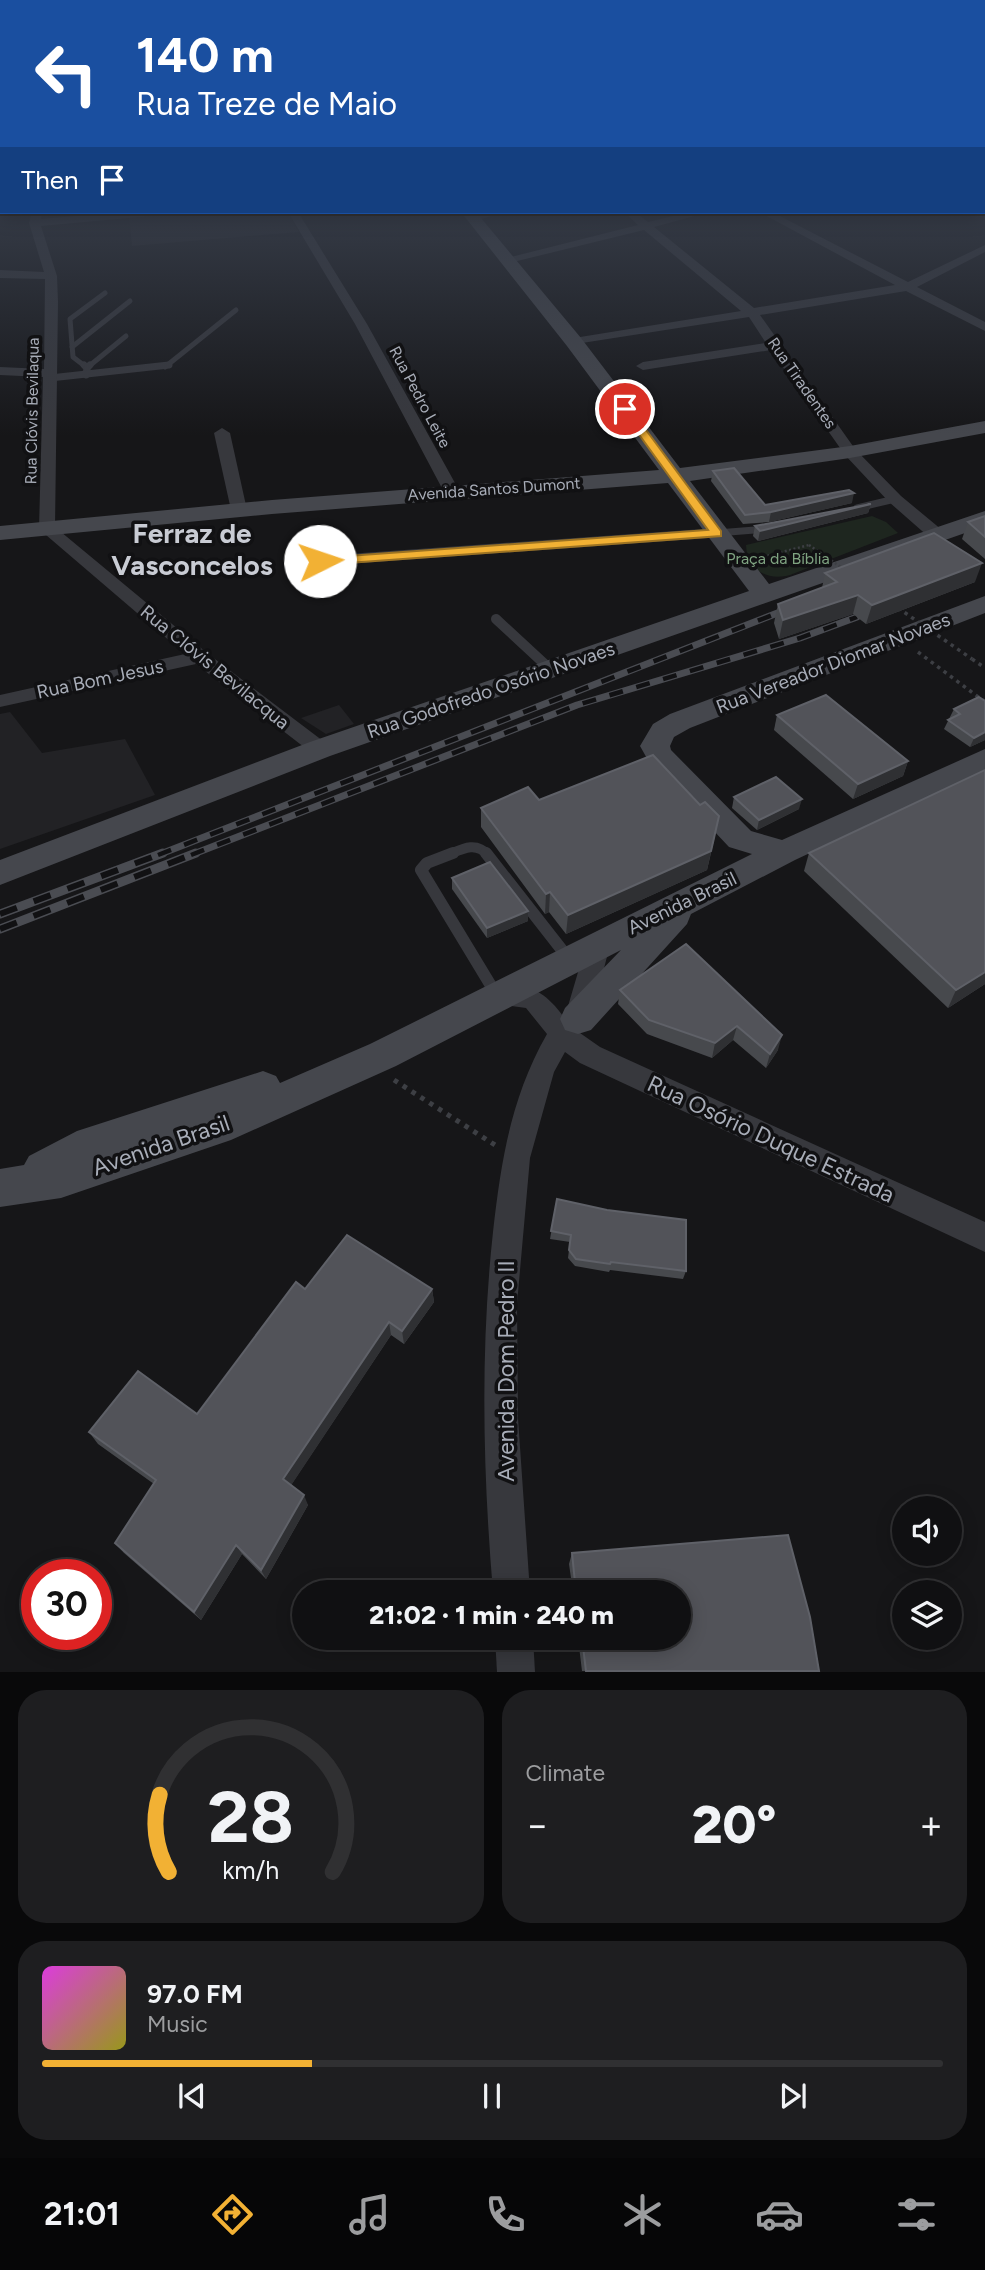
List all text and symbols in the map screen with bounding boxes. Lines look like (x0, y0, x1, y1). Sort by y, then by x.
text: 140 m (136, 25, 274, 84)
icon: left (21, 28, 112, 119)
text: Rua Treze de Maio (136, 85, 397, 123)
icon: arrive (93, 161, 131, 199)
text: Then (21, 164, 79, 196)
street label: Rua Tiradentes (764, 334, 840, 432)
street label: Rua Clóvis Bevilaqua (21, 337, 43, 485)
street label: Rua Pedro Leite (385, 343, 455, 451)
pin (595, 379, 655, 439)
icon: arrive (606, 390, 644, 428)
street label: Avenida Santos Dumont (407, 473, 581, 505)
district label: Ferraz de Vasconcelos (111, 516, 273, 582)
position arrow (283, 524, 357, 598)
park label: Praça da Bíblia (726, 549, 830, 568)
street label: Rua Clóvis Bevilacqua (136, 600, 294, 734)
street label: Rua Vereador Diomar Novaes (713, 608, 953, 718)
street label: Rua Godofredo Osório Novaes (364, 637, 618, 743)
street label: Rua Bom Jesus (35, 654, 166, 704)
street label: Avenida Brasil (624, 867, 740, 939)
street label: Rua Osório Duque Estrada (643, 1069, 899, 1209)
street label: Avenida Brasil (89, 1108, 233, 1182)
street label: Avenida Dom Pedro II (492, 1260, 520, 1482)
map controls (892, 1496, 962, 1650)
button: sound (892, 1496, 962, 1566)
speed limit sign: 30 (21, 1559, 112, 1650)
button: layers (892, 1580, 962, 1650)
text: 21:02 · 1 min · 240 m (369, 1599, 614, 1631)
text: Climate (526, 1759, 605, 1787)
text: 28 (207, 1774, 294, 1861)
text: 20° (692, 1794, 776, 1856)
text: − (526, 1802, 549, 1848)
text: + (919, 1802, 943, 1848)
text: km/h (222, 1855, 279, 1885)
text: 97.0 FM (147, 1978, 243, 2010)
text: Music (147, 2010, 208, 2038)
icon: previous (173, 2077, 211, 2115)
icon: pause (473, 2077, 511, 2115)
icon: next (774, 2077, 812, 2115)
icon: directions (208, 2190, 257, 2239)
icon: music (345, 2190, 394, 2239)
icon: phone (481, 2190, 530, 2239)
icon: climate (618, 2190, 667, 2239)
icon: car (755, 2190, 804, 2239)
icon: filters (892, 2190, 941, 2239)
text: 21:01 (44, 2195, 120, 2233)

